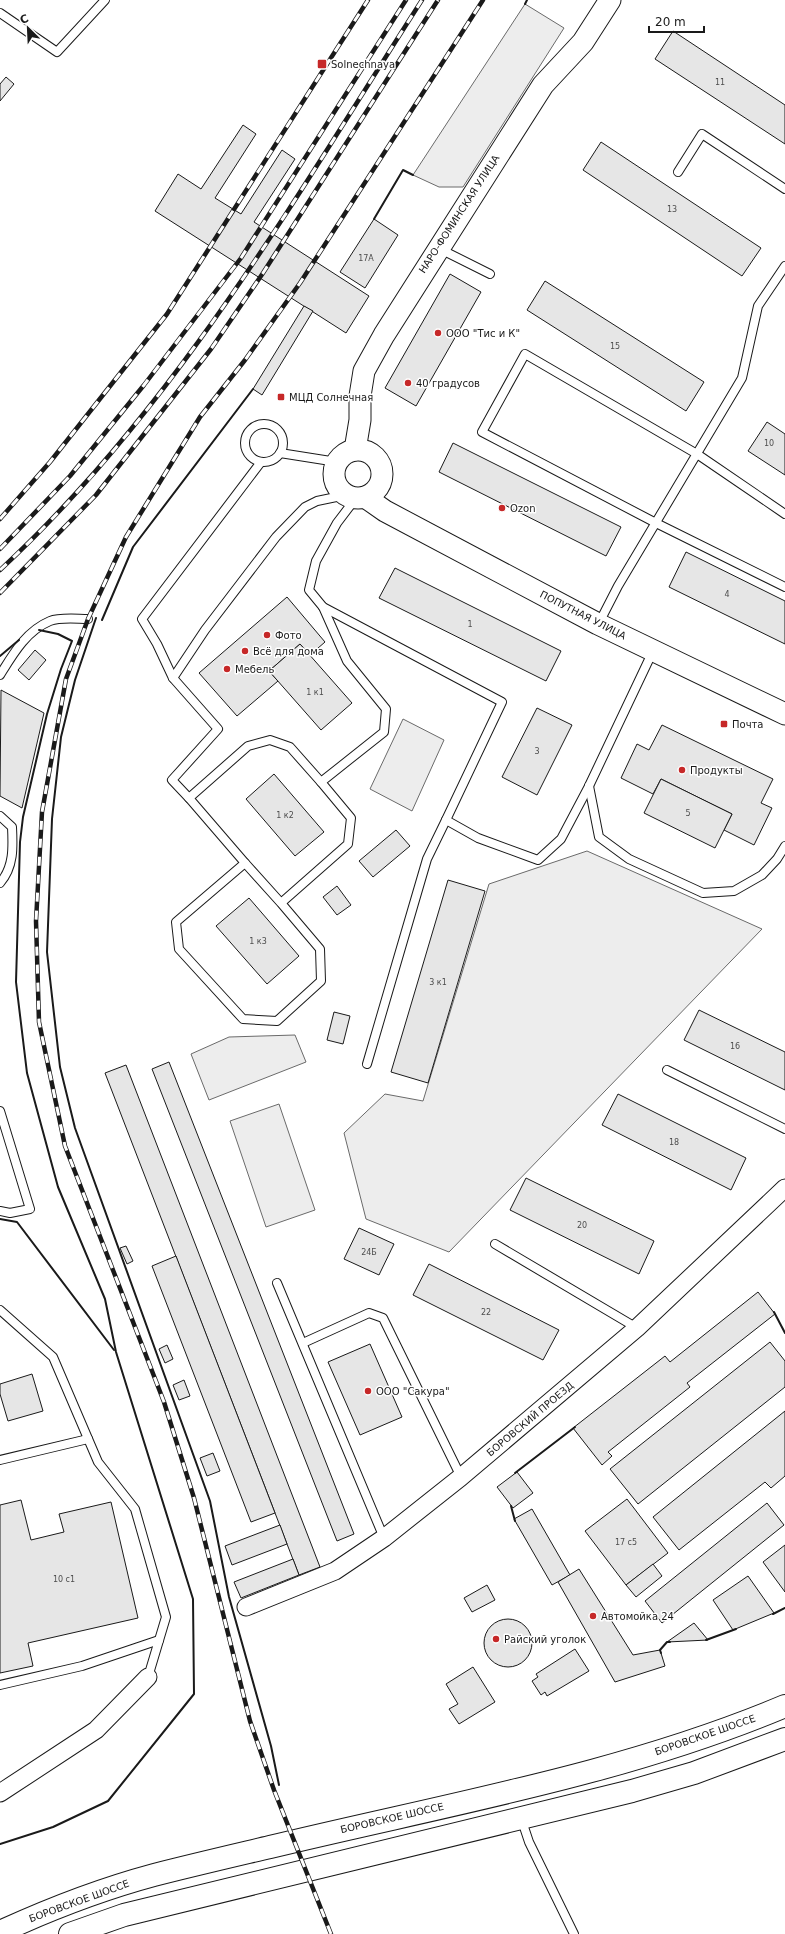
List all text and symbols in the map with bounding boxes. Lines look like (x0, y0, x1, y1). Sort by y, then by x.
north arrow (8, 8, 48, 48)
scale bar (649, 8, 704, 34)
text: С (18, 12, 30, 27)
text: 20 m (655, 15, 686, 29)
marker: Solnechnaya (316, 58, 328, 70)
place label: Solnechnaya (331, 59, 395, 70)
house number: 11 (715, 78, 725, 87)
street label: НАРО-ФОМИНСКАЯ УЛИЦА (417, 153, 501, 275)
house number: 13 (667, 205, 677, 214)
house number: 17А (358, 254, 374, 263)
marker: ООО "Тис и К" (433, 328, 443, 338)
place label: ООО "Тис и К" (446, 328, 520, 339)
house number: 15 (610, 342, 620, 351)
marker: 40 градусов (403, 378, 413, 388)
place label: 40 градусов (416, 378, 480, 389)
marker: МЦД Солнечная (276, 392, 286, 402)
place label: МЦД Солнечная (289, 392, 373, 403)
house number: 10 (764, 439, 774, 448)
marker: Ozon (497, 503, 507, 513)
place label: Ozon (510, 503, 536, 514)
street label: ПОПУТНАЯ УЛИЦА (538, 588, 628, 642)
house number: 4 (724, 590, 730, 599)
house number: 1 (467, 620, 473, 629)
marker: Фото (262, 630, 272, 640)
place label: Фото (275, 630, 302, 641)
marker: Всё для дома (240, 646, 250, 656)
place label: Всё для дома (253, 646, 324, 657)
marker: Мебель (222, 664, 232, 674)
place label: Мебель (235, 664, 274, 675)
house number: 1 к1 (306, 688, 324, 697)
marker: Почта (719, 719, 729, 729)
place label: Почта (732, 719, 764, 730)
house number: 3 (534, 747, 540, 756)
marker: Продукты (677, 765, 687, 775)
place label: Продукты (690, 765, 743, 776)
house number: 5 (685, 809, 691, 818)
house number: 1 к2 (276, 811, 294, 820)
house number: 1 к3 (249, 937, 267, 946)
house number: 3 к1 (429, 978, 447, 987)
house number: 16 (730, 1042, 740, 1051)
house number: 18 (669, 1138, 679, 1147)
house number: 20 (577, 1221, 587, 1230)
house number: 24Б (361, 1248, 377, 1257)
house number: 22 (481, 1308, 491, 1317)
street label: БОРОВСКИЙ ПРОЕЗД (484, 1379, 576, 1458)
marker: ООО "Сакура" (363, 1386, 373, 1396)
place label: ООО "Сакура" (376, 1386, 450, 1397)
house number: 17 с5 (615, 1538, 637, 1547)
house number: 10 с1 (53, 1575, 75, 1584)
marker: Автомойка 24 (588, 1611, 598, 1621)
place label: Автомойка 24 (601, 1611, 674, 1622)
marker: Райский уголок (491, 1634, 501, 1644)
place label: Райский уголок (504, 1634, 586, 1645)
street label: БОРОВСКОЕ ШОССЕ (653, 1713, 757, 1757)
street label: БОРОВСКОЕ ШОССЕ (339, 1801, 445, 1835)
street label: БОРОВСКОЕ ШОССЕ (27, 1878, 131, 1924)

